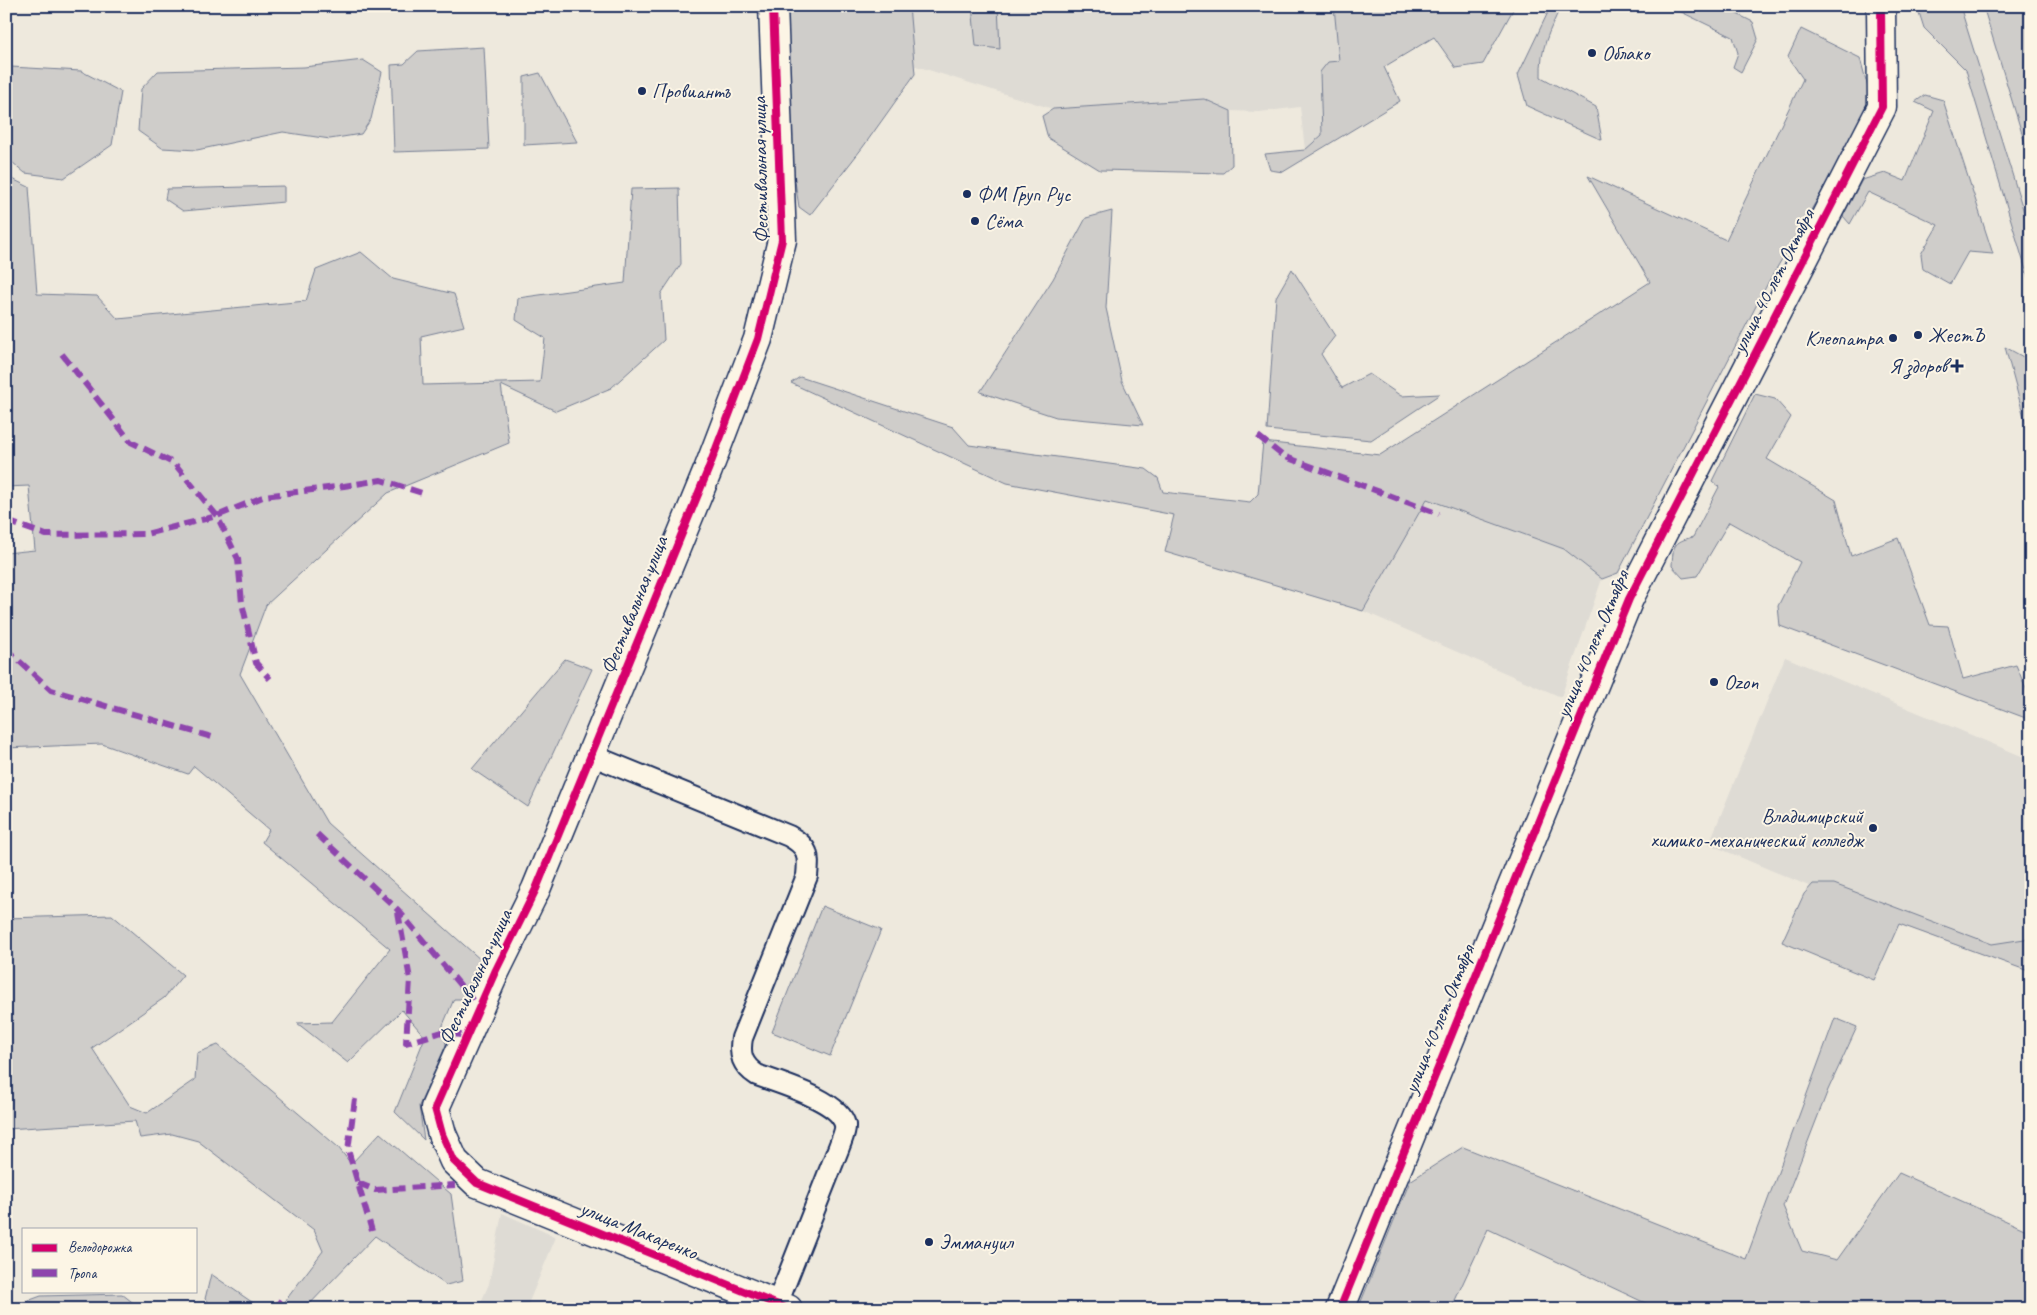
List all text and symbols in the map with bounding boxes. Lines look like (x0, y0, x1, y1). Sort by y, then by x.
place label: Облако (1602, 40, 1652, 66)
marker: Облако (1586, 47, 1598, 59)
place label: Провиантъ (652, 78, 731, 104)
marker: Провиантъ (636, 85, 648, 97)
street label: Фестивальная улица (746, 95, 774, 243)
place label: ФМ Груп Рус (977, 181, 1072, 207)
marker: ФМ Груп Рус (961, 188, 973, 200)
street label: улица 40 лет Октября (1725, 203, 1821, 359)
place label: Сёма (985, 208, 1024, 234)
marker: Сёма (969, 215, 981, 227)
place label: ЖестЪ (1928, 322, 1985, 348)
place label: Клеопатра (1805, 325, 1885, 351)
marker: ЖестЪ (1912, 329, 1924, 341)
marker: Клеопатра (1887, 332, 1899, 344)
place label: Я здоров (1889, 353, 1952, 380)
marker: Я здоров (1951, 360, 1963, 372)
street label: Фестивальная улица (594, 531, 674, 678)
street label: улица 40 лет Октября (1548, 565, 1635, 724)
place label: Ozon (1724, 669, 1759, 695)
marker: Ozon (1708, 676, 1720, 688)
place label: Владимирский химико-механический колледж (1650, 803, 1865, 853)
marker: Владимирский химико-механический колледж (1867, 822, 1879, 834)
street label: Фестивальная улица (432, 904, 518, 1049)
street label: улица 40 лет Октября (1397, 939, 1481, 1099)
street label: улица Макаренко (575, 1194, 703, 1266)
legend (22, 1228, 198, 1292)
place label: Эммануил (939, 1229, 1014, 1255)
marker: Эммануил (923, 1236, 935, 1248)
text: Велодорожка (68, 1238, 132, 1257)
text: Тропа (68, 1264, 97, 1283)

